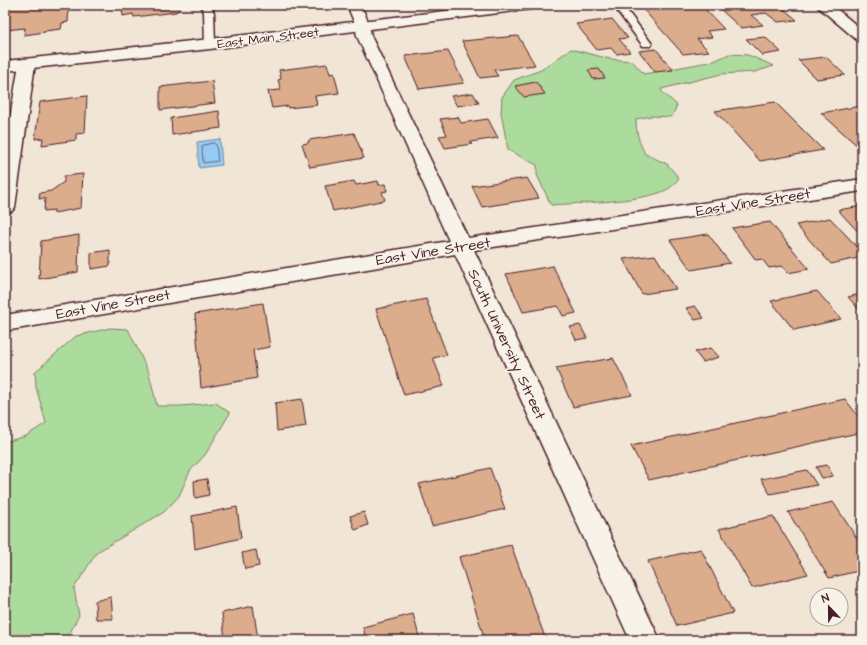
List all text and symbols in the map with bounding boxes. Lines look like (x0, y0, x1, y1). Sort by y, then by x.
street label: East Main Street (216, 23, 321, 53)
street label: East Vine Street (694, 183, 812, 222)
street label: East Vine Street (374, 232, 492, 271)
street label: South University Street (461, 265, 551, 423)
street label: East Vine Street (54, 284, 172, 325)
north arrow (809, 587, 849, 627)
text: N (819, 590, 832, 606)

